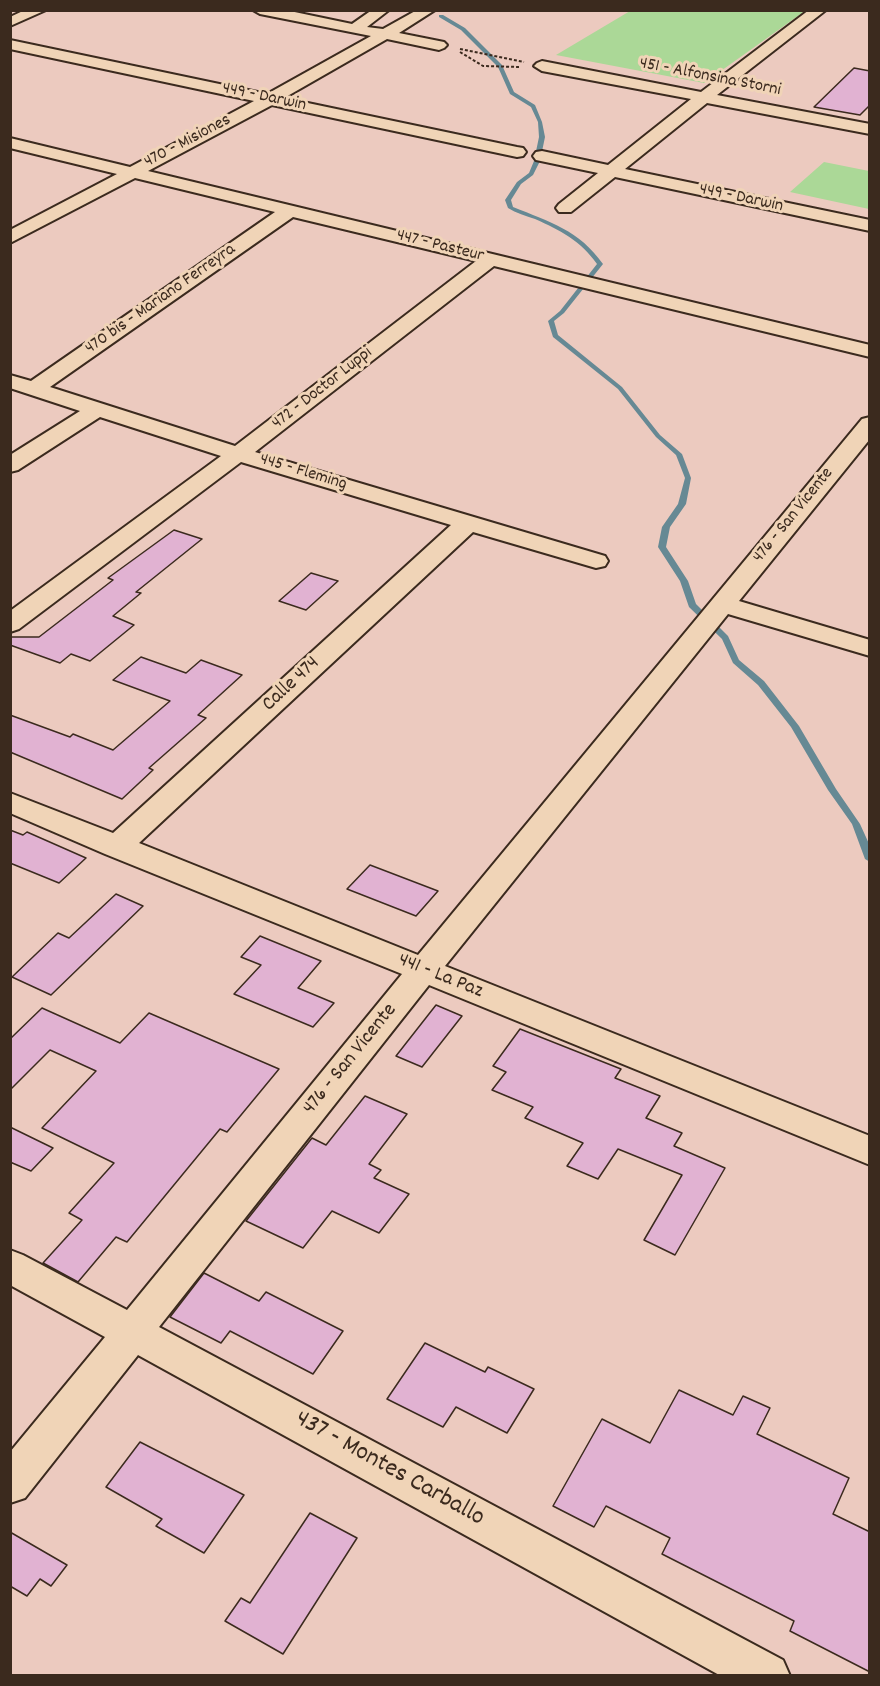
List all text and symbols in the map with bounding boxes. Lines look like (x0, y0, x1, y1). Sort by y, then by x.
street label: 451 - Alfonsina Storni (637, 54, 783, 102)
street label: 449 - Darwin (220, 79, 308, 117)
street label: 470 - Misiones (141, 110, 235, 174)
street label: 449 - Darwin (697, 180, 785, 218)
street label: 447 - Pasteur (394, 226, 486, 268)
street label: 470 bis - Mariano Ferreyra (82, 240, 240, 360)
street label: 472 - Doctor Luppi (268, 343, 378, 435)
street label: 445 - Fleming (257, 450, 349, 496)
street label: 476 - San Vicente (749, 464, 839, 568)
street label: Calle 474 (258, 652, 326, 718)
street label: 441 - La Paz (394, 949, 486, 1005)
street label: 476 - San Vicente (298, 999, 404, 1121)
street label: 437 - Montes Carballo (289, 1405, 489, 1535)

